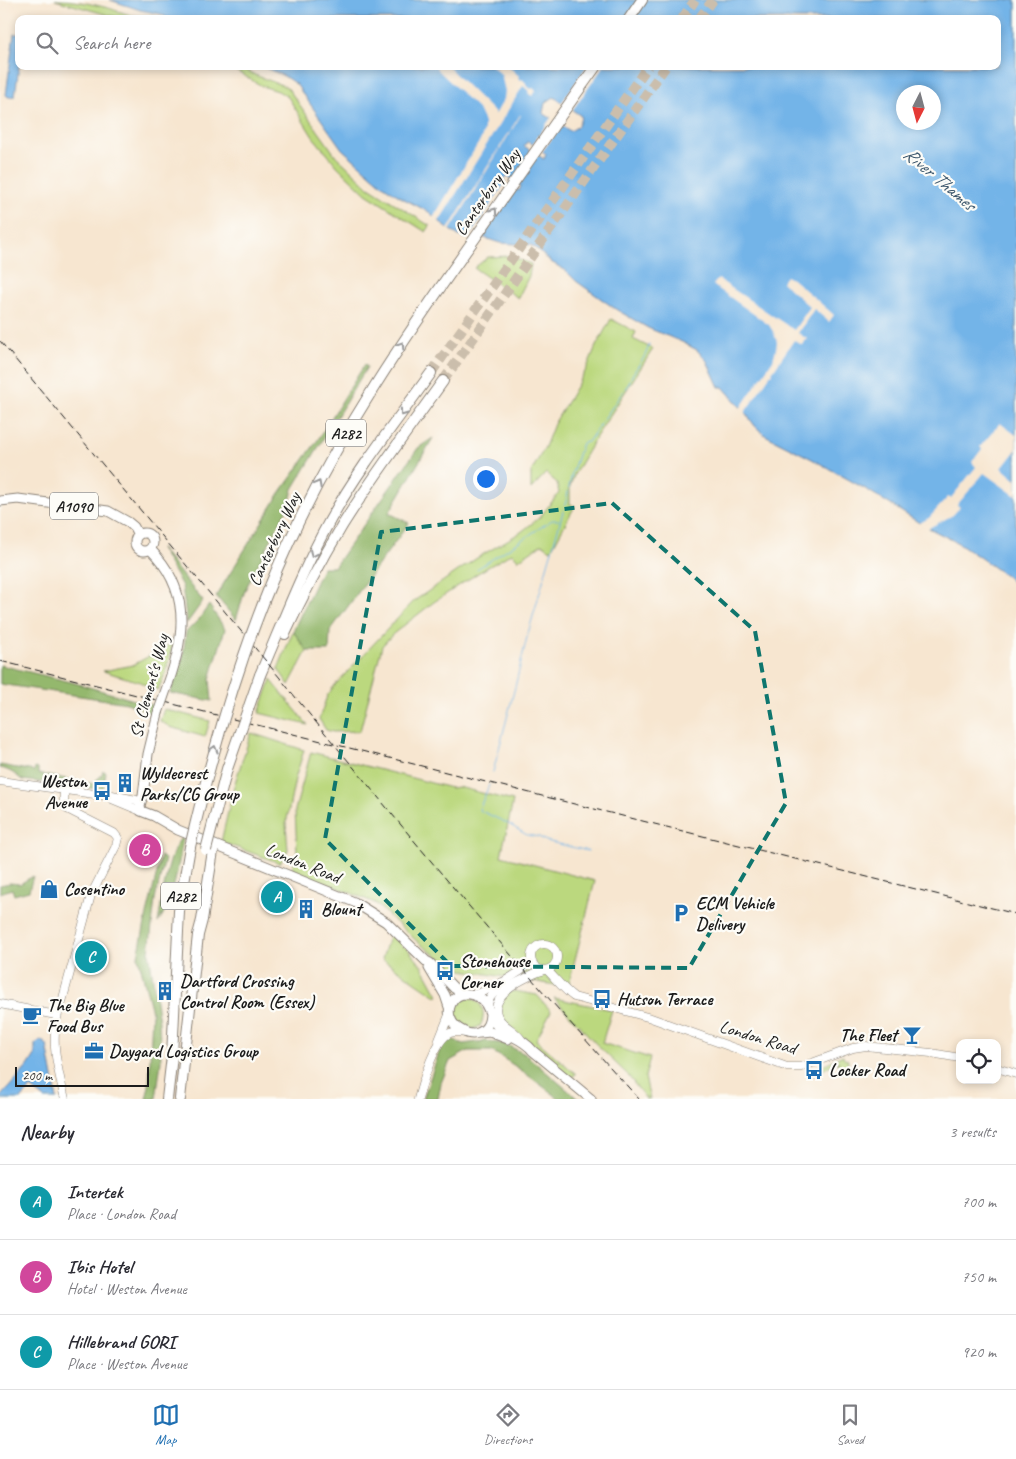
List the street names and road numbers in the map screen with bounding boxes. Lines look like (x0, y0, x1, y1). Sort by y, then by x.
street label: Canterbury Way (449, 143, 526, 240)
road number: A282 (326, 419, 366, 446)
street label: Canterbury Way (243, 487, 306, 589)
road number: A1090 (50, 492, 98, 520)
street label: St Clement's Way (125, 630, 174, 740)
street label: London Road (262, 838, 346, 889)
road number: A282 (161, 882, 201, 909)
street label: London Road (717, 1015, 802, 1060)

